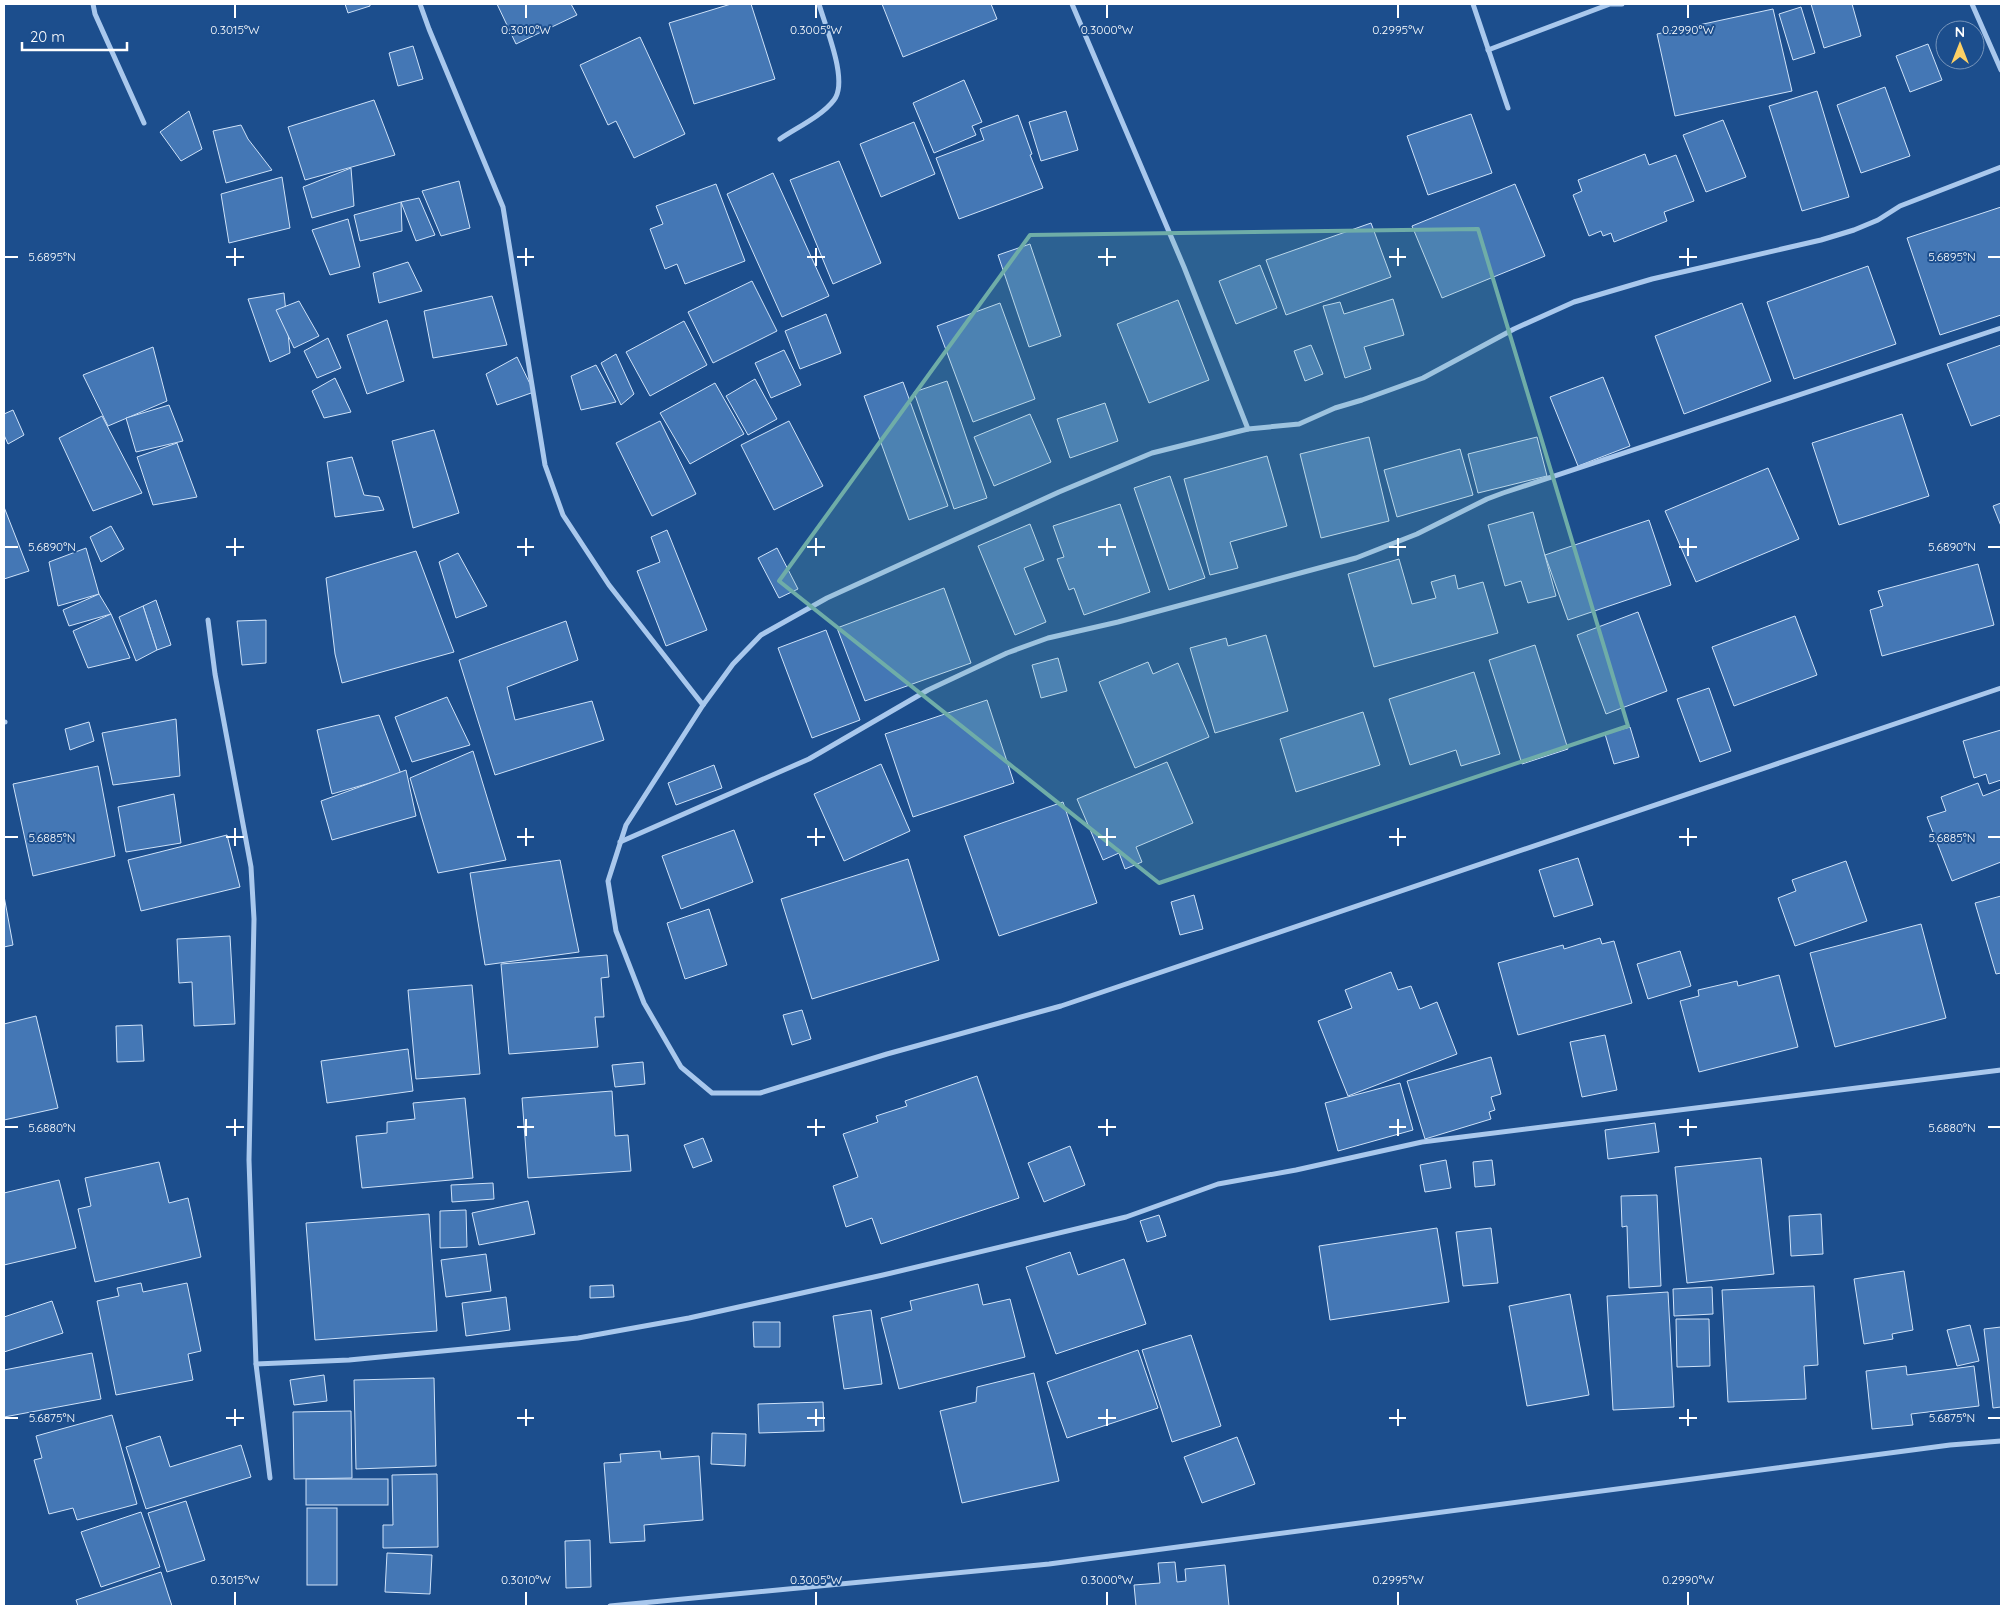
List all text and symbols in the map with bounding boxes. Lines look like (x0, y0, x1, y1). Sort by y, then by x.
scale bar (22, 20, 128, 52)
north arrow (1935, 20, 1985, 70)
text: 0.3015°W (210, 22, 260, 37)
text: 0.3010°W (501, 22, 551, 37)
text: 0.3005°W (790, 22, 842, 37)
text: 0.3000°W (1081, 22, 1134, 37)
text: 0.2995°W (1372, 22, 1424, 37)
text: 0.2990°W (1662, 22, 1714, 37)
text: N (1955, 23, 1965, 41)
text: 20 m (30, 27, 65, 46)
text: 5.6895°N (28, 249, 76, 264)
text: 5.6895°N (1928, 249, 1976, 264)
text: 5.6890°N (28, 539, 76, 554)
text: 5.6890°N (1928, 539, 1976, 554)
text: 5.6885°N (28, 830, 76, 845)
text: 5.6885°N (1928, 830, 1976, 845)
text: 5.6880°N (28, 1120, 76, 1135)
text: 5.6880°N (1928, 1120, 1976, 1135)
text: 5.6875°N (29, 1410, 75, 1425)
text: 5.6875°N (1929, 1410, 1975, 1425)
text: 0.3015°W (210, 1572, 260, 1587)
text: 0.3010°W (501, 1572, 551, 1587)
text: 0.3005°W (790, 1572, 842, 1587)
text: 0.3000°W (1081, 1572, 1134, 1587)
text: 0.2995°W (1372, 1572, 1424, 1587)
text: 0.2990°W (1662, 1572, 1714, 1587)

